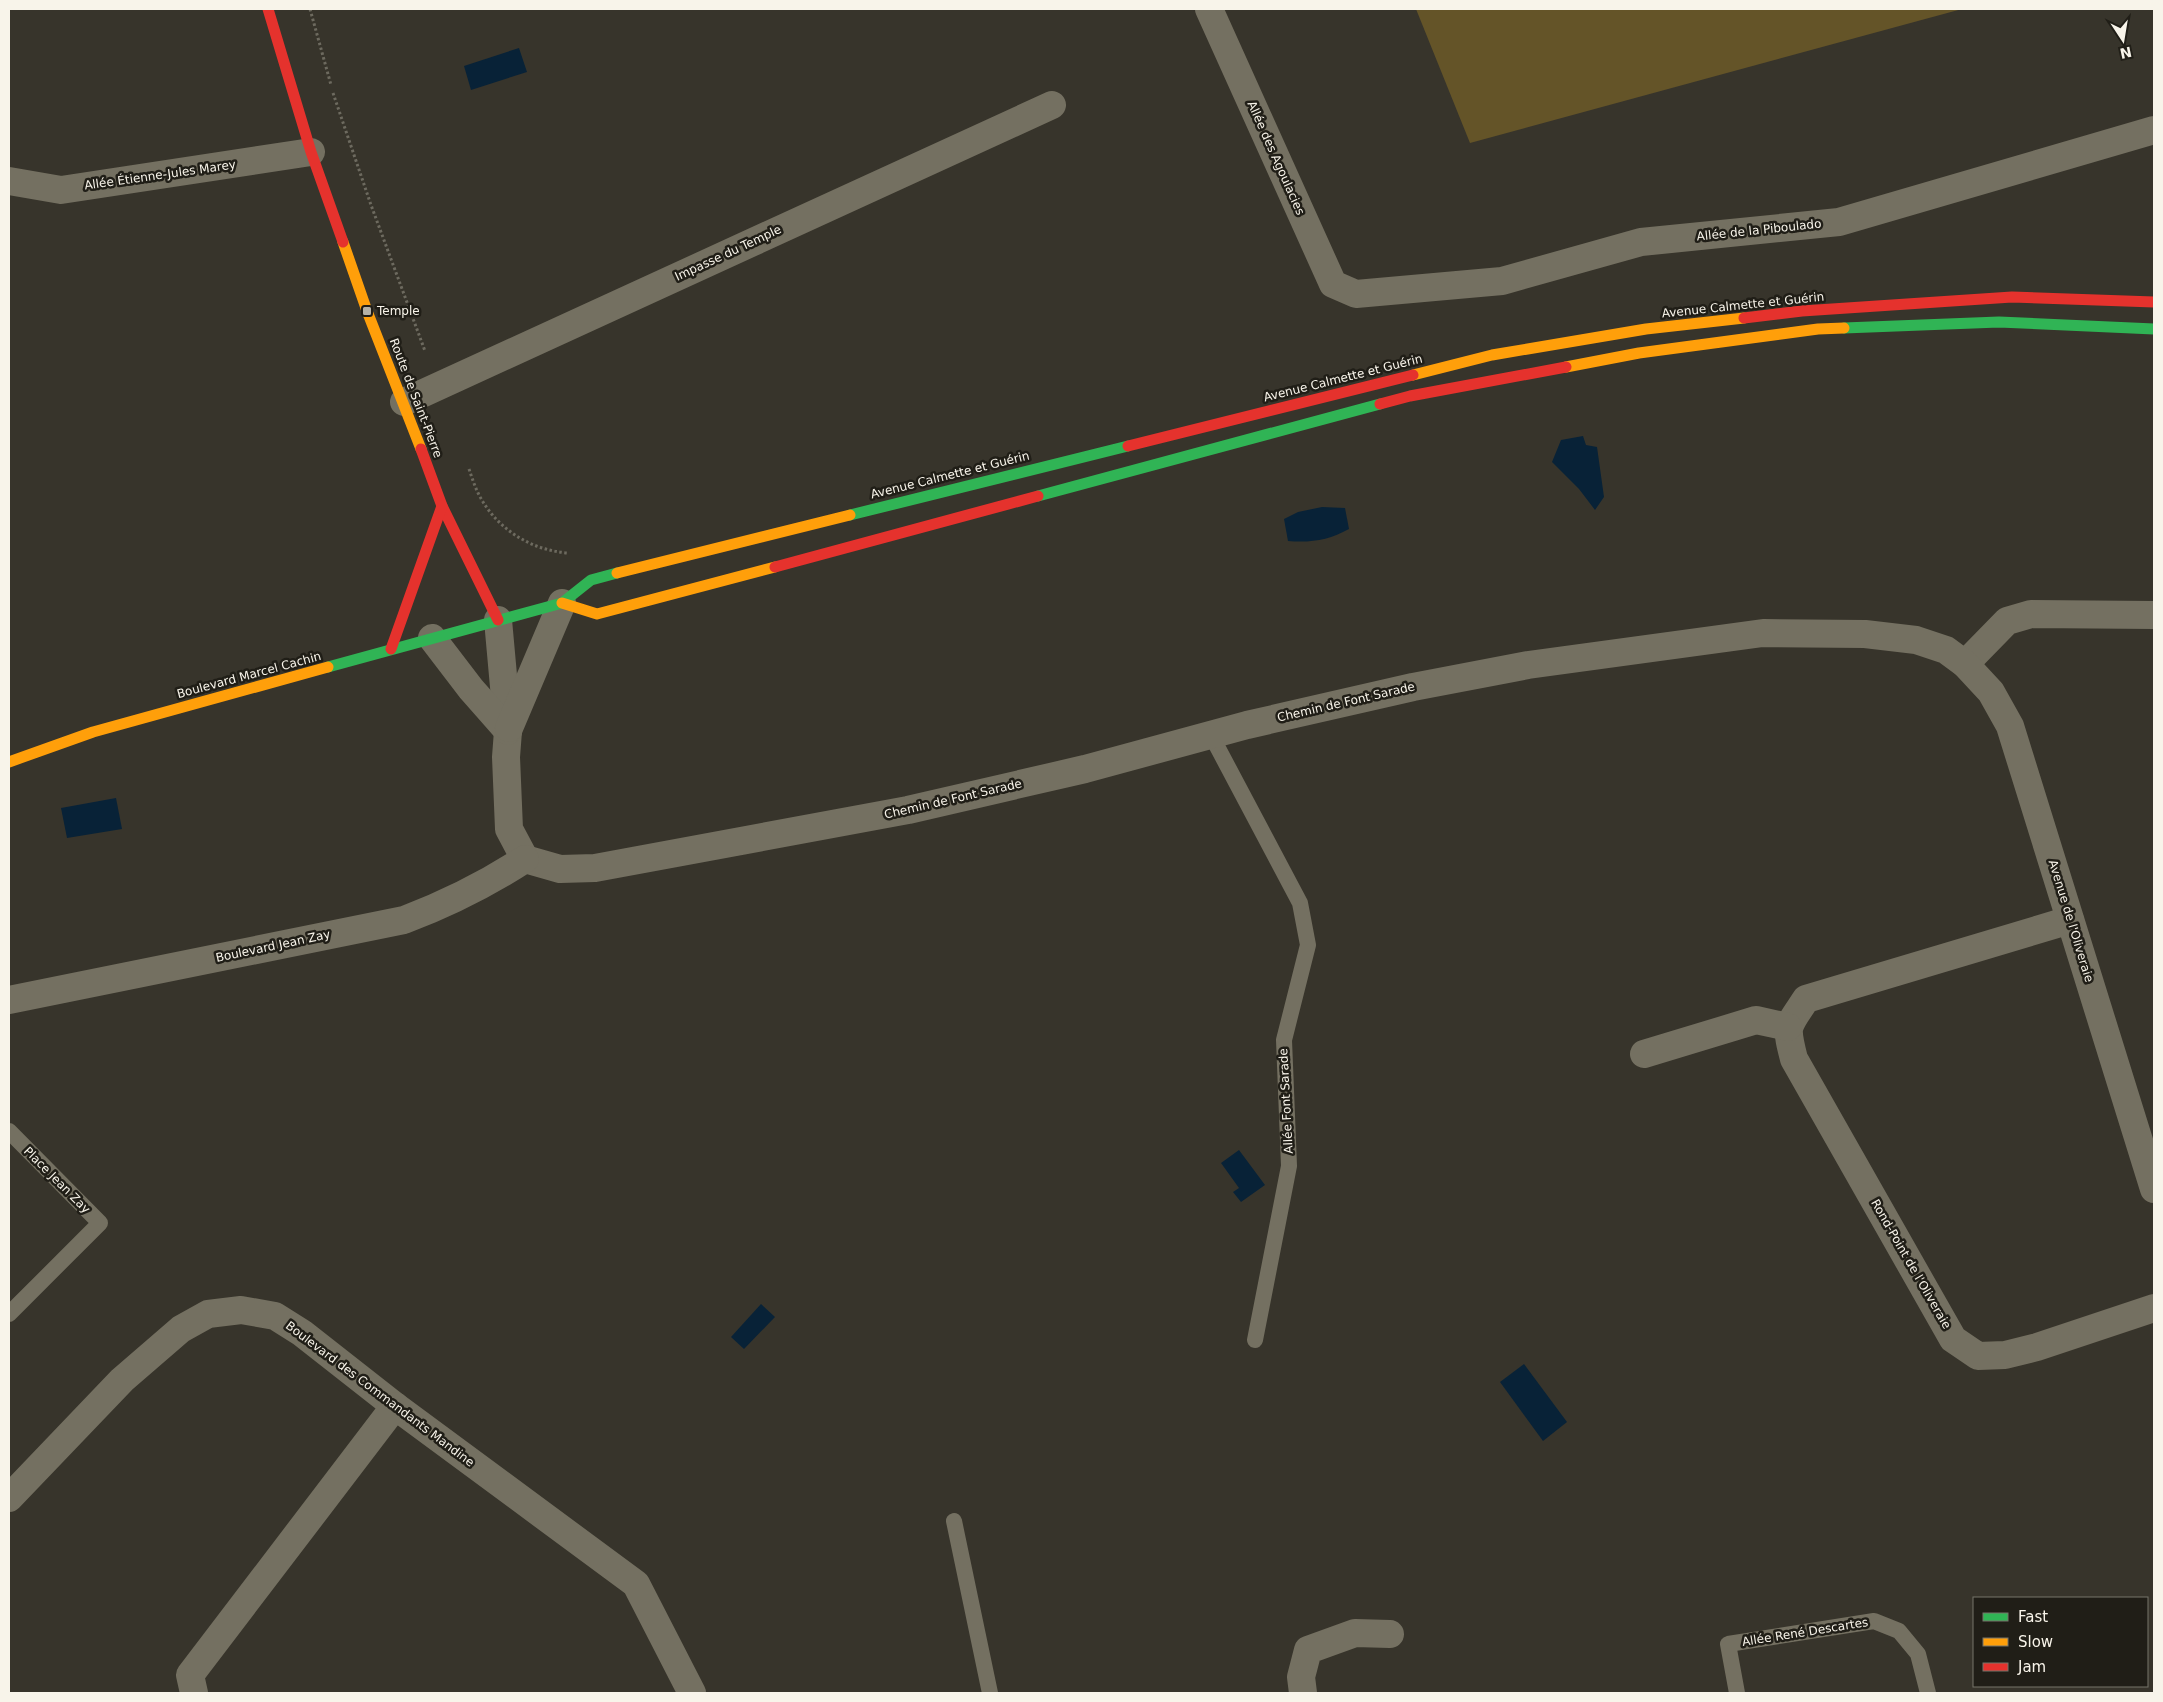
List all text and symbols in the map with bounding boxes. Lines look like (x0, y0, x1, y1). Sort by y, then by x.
north arrow (2098, 15, 2148, 65)
text: N (2118, 44, 2133, 62)
street label: Allée des Agoulacies (1244, 99, 1308, 217)
street label: Allée Étienne-Jules Marey (83, 156, 237, 193)
street label: Allée de la Piboulado (1696, 216, 1822, 244)
street label: Impasse du Temple (673, 222, 783, 284)
street label: Avenue Calmette et Guérin (1661, 290, 1825, 320)
place label: Temple (376, 304, 420, 318)
marker: Temple (361, 305, 373, 317)
street label: Route de Saint-Pierre (387, 336, 445, 460)
street label: Avenue Calmette et Guérin (1262, 351, 1424, 405)
street label: Avenue Calmette et Guérin (869, 448, 1031, 502)
street label: Boulevard Marcel Cachin (175, 649, 323, 701)
street label: Chemin de Font Sarade (1276, 679, 1416, 725)
street label: Chemin de Font Sarade (883, 776, 1023, 822)
street label: Avenue de l'Oliveraie (2046, 858, 2096, 984)
street label: Boulevard Jean Zay (214, 927, 332, 965)
street label: Allée Font Sarade (1276, 1048, 1296, 1154)
street label: Place Jean Zay (21, 1144, 93, 1216)
street label: Rond-Point de l'Oliveraie (1868, 1197, 1954, 1331)
street label: Boulevard des Commandants Mandine (283, 1319, 477, 1469)
legend (1973, 1597, 2148, 1687)
text: Fast (2018, 1608, 2048, 1626)
street label: Allée René Descartes (1741, 1615, 1869, 1649)
text: Slow (2018, 1633, 2053, 1651)
text: Jam (2017, 1658, 2046, 1676)

